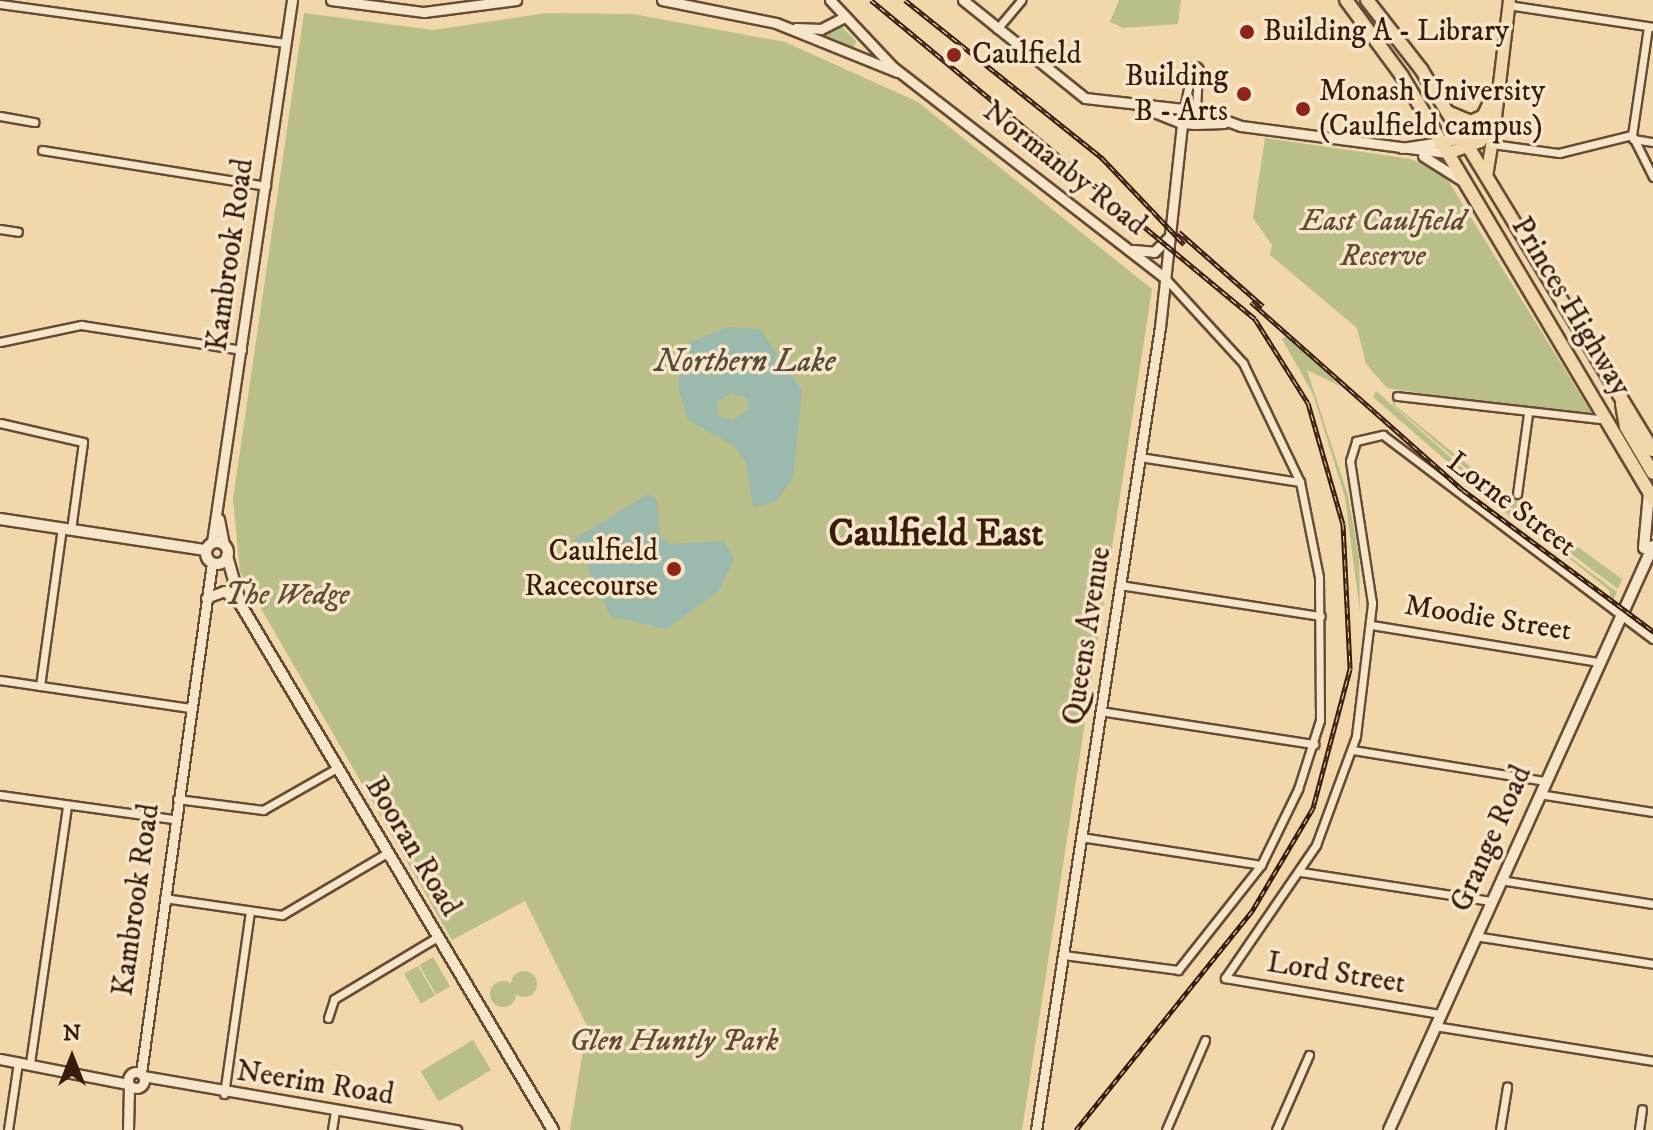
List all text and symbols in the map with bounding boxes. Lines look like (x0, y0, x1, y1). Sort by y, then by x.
place label: Building A - Library (1263, 14, 1509, 50)
marker: Building A - Library (1238, 23, 1256, 41)
place label: Caulfield (972, 37, 1082, 73)
marker: Caulfield (943, 44, 965, 66)
place label: Building B - Arts (1125, 59, 1228, 130)
place label: Monash University (Caulfield campus) (1319, 74, 1545, 144)
marker: Building B - Arts (1235, 85, 1253, 103)
street label: Normanby Road (975, 94, 1153, 244)
marker: Monash University (Caulfield campus) (1294, 100, 1312, 118)
street label: Kambrook Road (200, 157, 262, 353)
park label: East Caulfield Reserve (1301, 204, 1465, 274)
street label: Princes Highway (1502, 211, 1638, 403)
water label: Northern Lake (654, 343, 836, 381)
street label: Lorne Street (1439, 445, 1583, 565)
district label: Caulfield East (829, 512, 1043, 558)
place label: Caulfield Racecourse (524, 534, 658, 604)
street label: Queens Avenue (1056, 544, 1120, 728)
marker: Caulfield Racecourse (665, 560, 683, 578)
park label: The Wedge (225, 578, 349, 614)
street label: Moodie Street (1402, 588, 1574, 650)
street label: Grange Road (1444, 760, 1540, 918)
street label: Booran Road (356, 771, 468, 923)
street label: Kambrook Road (106, 802, 168, 998)
street label: Lord Street (1264, 945, 1408, 1003)
north arrow (32, 1018, 112, 1098)
text: N (63, 1020, 81, 1047)
park label: Glen Huntly Park (570, 1024, 778, 1060)
street label: Neerim Road (234, 1054, 396, 1114)

